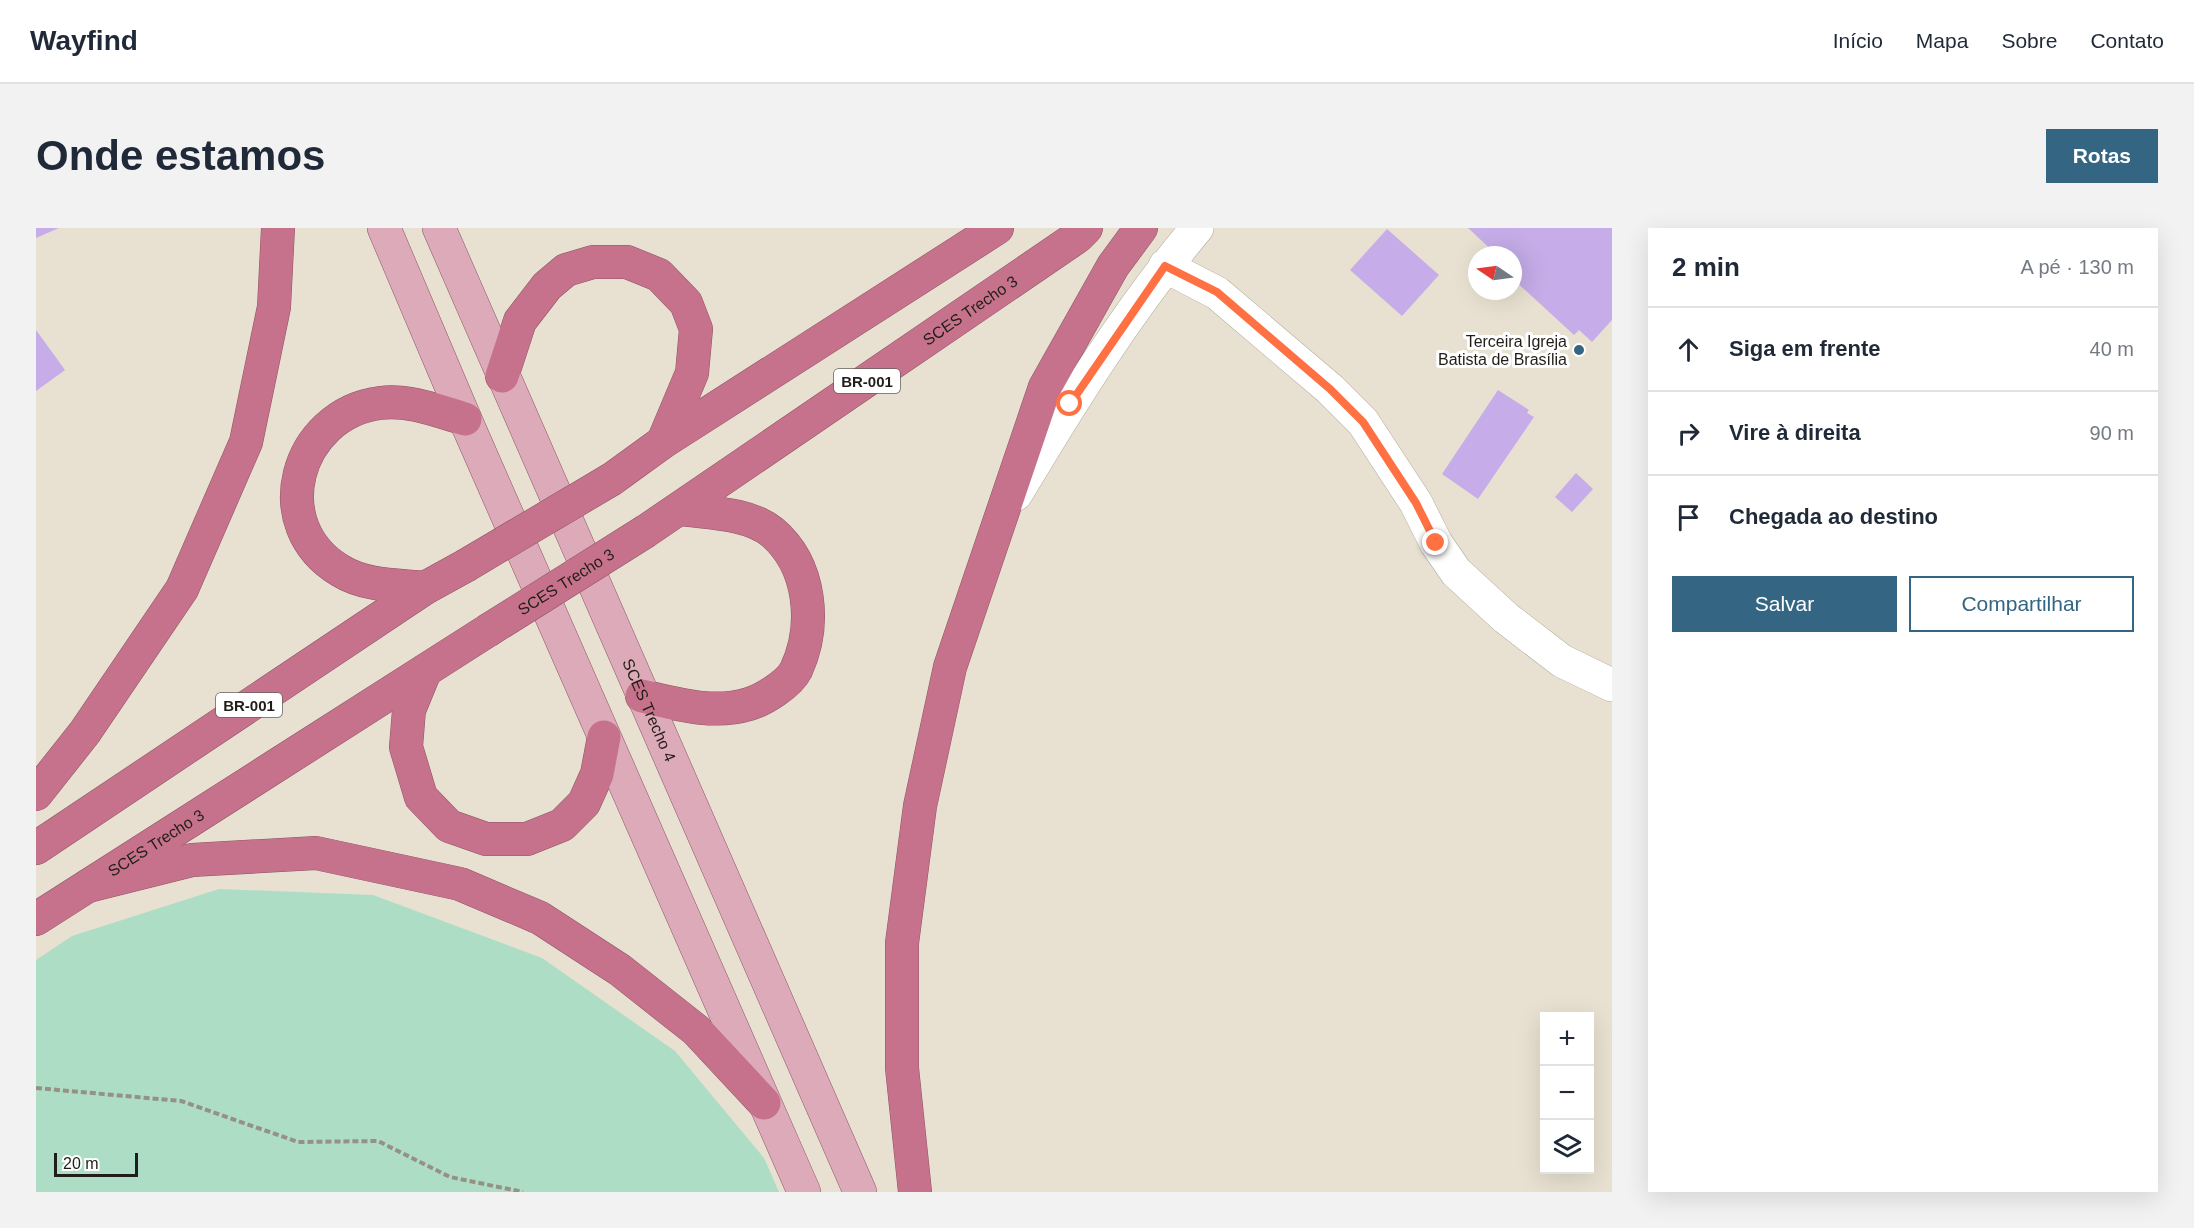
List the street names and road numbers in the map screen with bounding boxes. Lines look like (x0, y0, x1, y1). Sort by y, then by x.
street label: SCES Trecho 3 (919, 272, 1020, 348)
road number: BR-001 (834, 369, 900, 393)
street label: SCES Trecho 3 (515, 545, 617, 618)
street label: SCES Trecho 4 (620, 656, 679, 764)
road number: BR-001 (216, 693, 282, 717)
street label: SCES Trecho 3 (105, 806, 207, 879)

